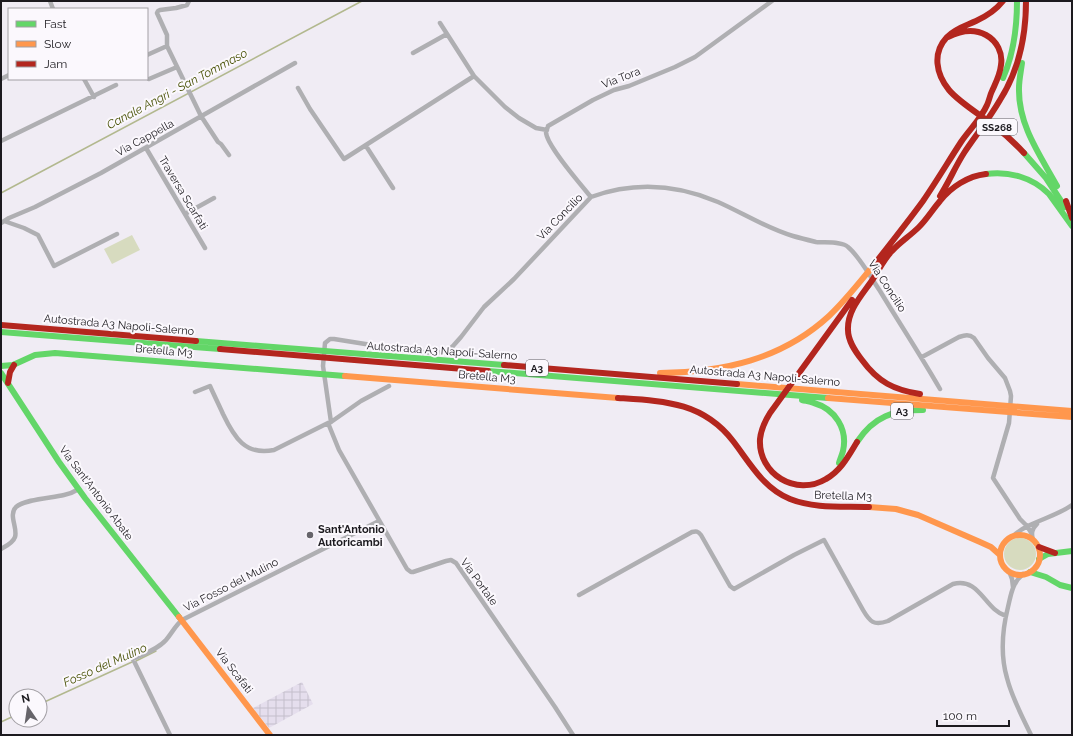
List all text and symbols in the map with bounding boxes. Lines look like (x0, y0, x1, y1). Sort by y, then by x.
legend (8, 8, 148, 80)
text: Fast (44, 17, 67, 31)
text: Slow (44, 37, 71, 51)
water label: Canale Angri - San Tommaso (104, 46, 250, 132)
text: Jam (44, 57, 67, 71)
street label: Via Tora (600, 65, 642, 91)
street label: Via Cappella (114, 117, 176, 159)
road number: SS268 (977, 119, 1017, 135)
street label: Traversa Scarfati (156, 154, 210, 232)
street label: Via Concilio (535, 191, 586, 243)
street label: Via Concilio (865, 257, 909, 315)
street label: Autostrada A3 Napoli-Salerno (43, 312, 195, 338)
street label: Autostrada A3 Napoli-Salerno (366, 339, 518, 363)
street label: Bretella M3 (135, 342, 193, 360)
road number: A3 (526, 360, 548, 376)
street label: Autostrada A3 Napoli-Salerno (689, 363, 841, 389)
street label: Bretella M3 (458, 368, 516, 386)
road number: A3 (891, 403, 913, 419)
street label: Via Sant'Antonio Abate (56, 443, 136, 543)
street label: Bretella M3 (814, 488, 872, 504)
place label: Sant'Antonio Autoricambi (318, 523, 385, 549)
marker: Sant'Antonio Autoricambi (305, 530, 315, 540)
street label: Via Fosso del Mulino (181, 555, 281, 615)
street label: Via Portale (458, 556, 501, 608)
water label: Fosso del Mulino (61, 640, 149, 690)
street label: Via Scafati (213, 646, 255, 696)
north arrow (8, 688, 48, 728)
text: N (20, 691, 31, 706)
scale bar (937, 702, 1009, 728)
text: 100 m (943, 709, 977, 723)

